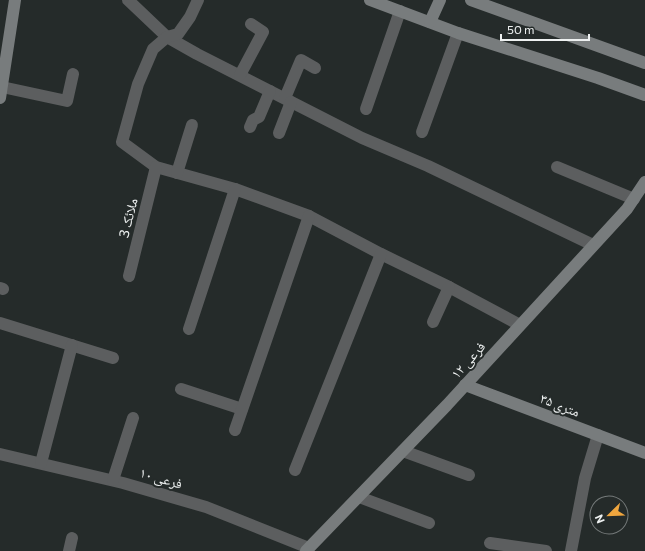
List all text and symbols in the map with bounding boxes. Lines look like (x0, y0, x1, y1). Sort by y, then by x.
scale bar (501, 16, 589, 42)
text: 50 m (507, 22, 535, 36)
street label: ملائک 3 (114, 196, 141, 240)
street label: فرعی ۱۲ (447, 338, 489, 382)
street label: ۳۵ متری (538, 389, 582, 421)
street label: فرعی ۱۰ (138, 463, 184, 493)
north arrow (589, 495, 629, 535)
text: N (592, 513, 607, 525)

